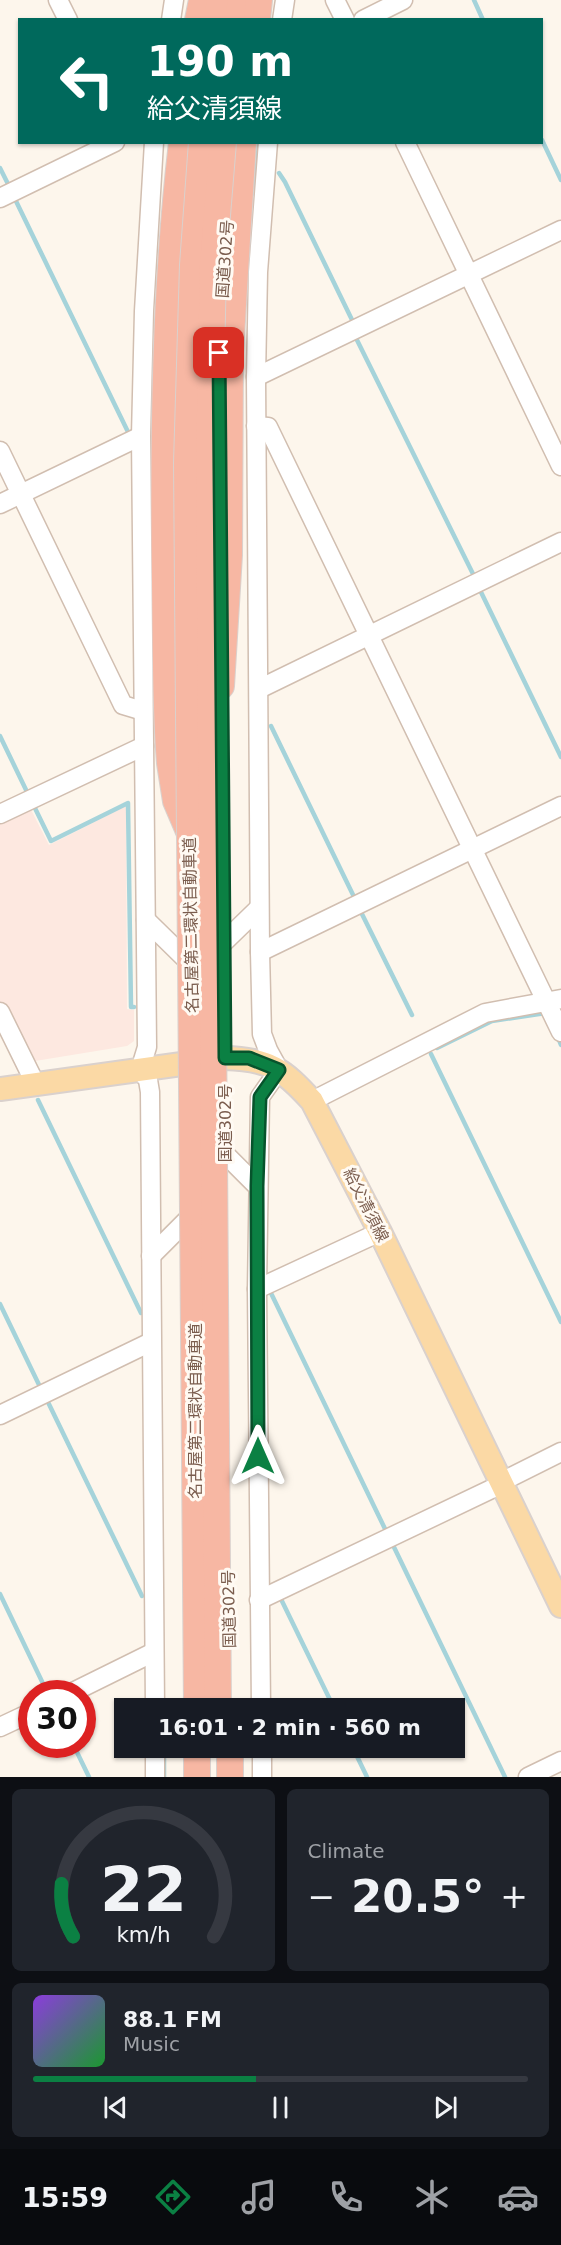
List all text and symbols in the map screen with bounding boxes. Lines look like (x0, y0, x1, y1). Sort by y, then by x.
text: 190 m (147, 37, 293, 86)
icon: left (48, 42, 126, 120)
text: 給父清須線 (147, 93, 282, 124)
street label: 国道302号 (213, 219, 237, 299)
pin (193, 327, 244, 378)
icon: arrive (202, 336, 235, 369)
street label: 名古屋第二環状自動車道 (180, 837, 202, 1013)
street label: 国道302号 (216, 1084, 235, 1162)
street label: 給父清須線 (339, 1165, 393, 1245)
street label: 名古屋第二環状自動車道 (186, 1323, 205, 1499)
position arrow (226, 1424, 290, 1488)
street label: 国道302号 (219, 1570, 239, 1648)
speed limit sign: 30 (18, 1680, 96, 1758)
text: 16:01 · 2 min · 560 m (158, 1715, 421, 1740)
text: Climate (308, 1839, 384, 1863)
text: 22 (100, 1853, 187, 1926)
text: 20.5° (351, 1870, 485, 1923)
text: − (308, 1877, 335, 1916)
text: + (500, 1877, 528, 1916)
text: km/h (116, 1922, 170, 1947)
text: 88.1 FM (123, 2007, 222, 2032)
text: Music (123, 2032, 180, 2056)
icon: previous (99, 2091, 132, 2124)
icon: pause (264, 2091, 297, 2124)
icon: next (429, 2091, 462, 2124)
icon: directions (152, 2176, 194, 2218)
icon: music (238, 2176, 280, 2218)
icon: phone (325, 2176, 367, 2218)
icon: climate (411, 2176, 453, 2218)
icon: car (497, 2176, 539, 2218)
text: 15:59 (22, 2182, 108, 2213)

